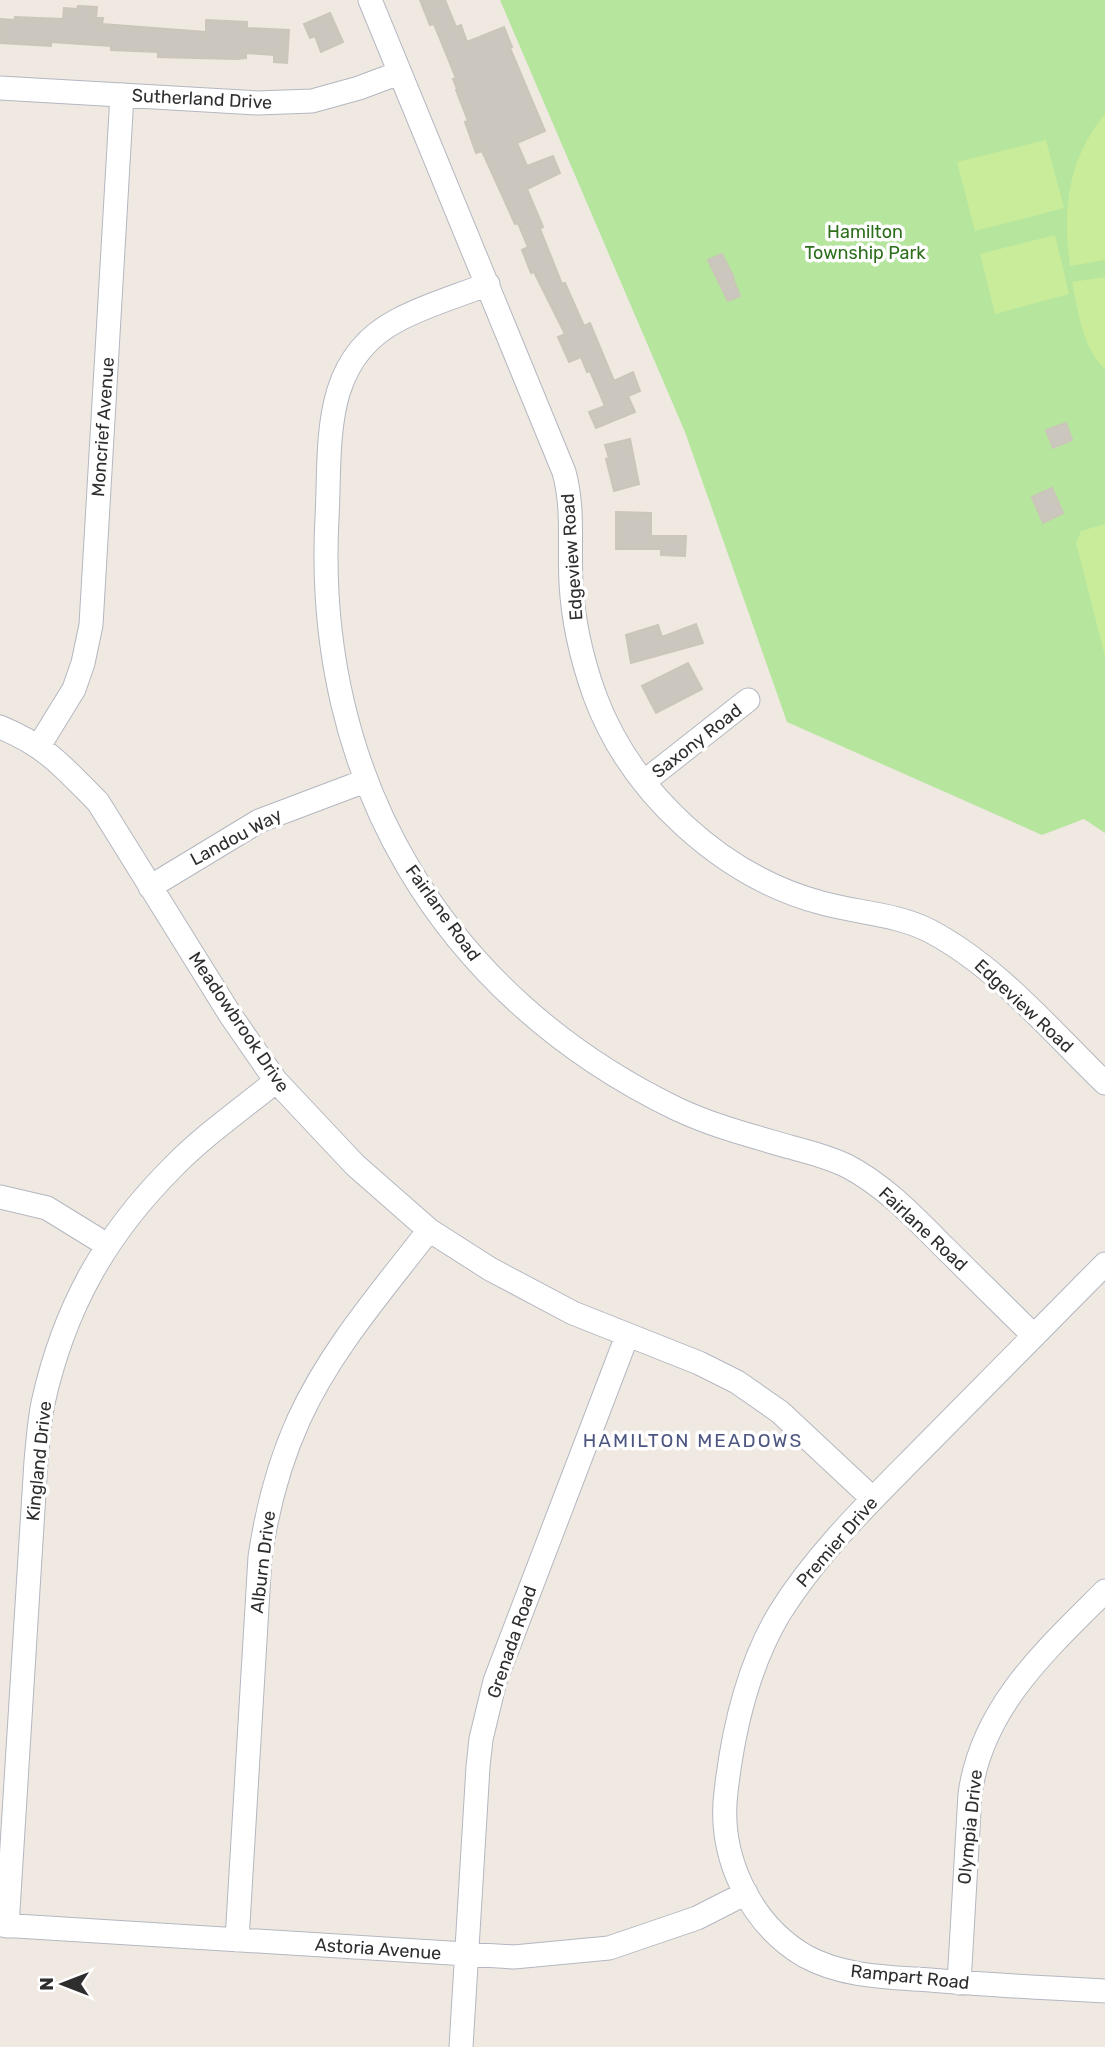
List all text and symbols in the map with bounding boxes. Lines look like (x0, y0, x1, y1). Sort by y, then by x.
street label: Sutherland Drive (131, 84, 273, 114)
park label: Hamilton Township Park (804, 221, 926, 264)
street label: Moncrief Avenue (87, 356, 119, 498)
street label: Edgeview Road (557, 493, 587, 621)
street label: Saxony Road (648, 699, 746, 783)
street label: Landou Way (186, 804, 286, 870)
street label: Fairlane Road (401, 861, 485, 965)
street label: Meadowbrook Drive (184, 948, 294, 1096)
street label: Edgeview Road (970, 955, 1078, 1057)
street label: Fairlane Road (874, 1182, 972, 1276)
street label: Kingland Drive (22, 1400, 56, 1522)
district label: HAMILTON MEADOWS (583, 1429, 803, 1452)
street label: Premier Drive (792, 1492, 882, 1592)
street label: Alburn Drive (246, 1509, 280, 1615)
street label: Grenada Road (482, 1583, 542, 1701)
street label: Olympia Drive (953, 1769, 987, 1885)
street label: Astoria Avenue (314, 1934, 442, 1964)
north arrow (28, 1949, 98, 2019)
street label: Rampart Road (850, 1960, 970, 1994)
text: N (35, 1977, 58, 1991)

